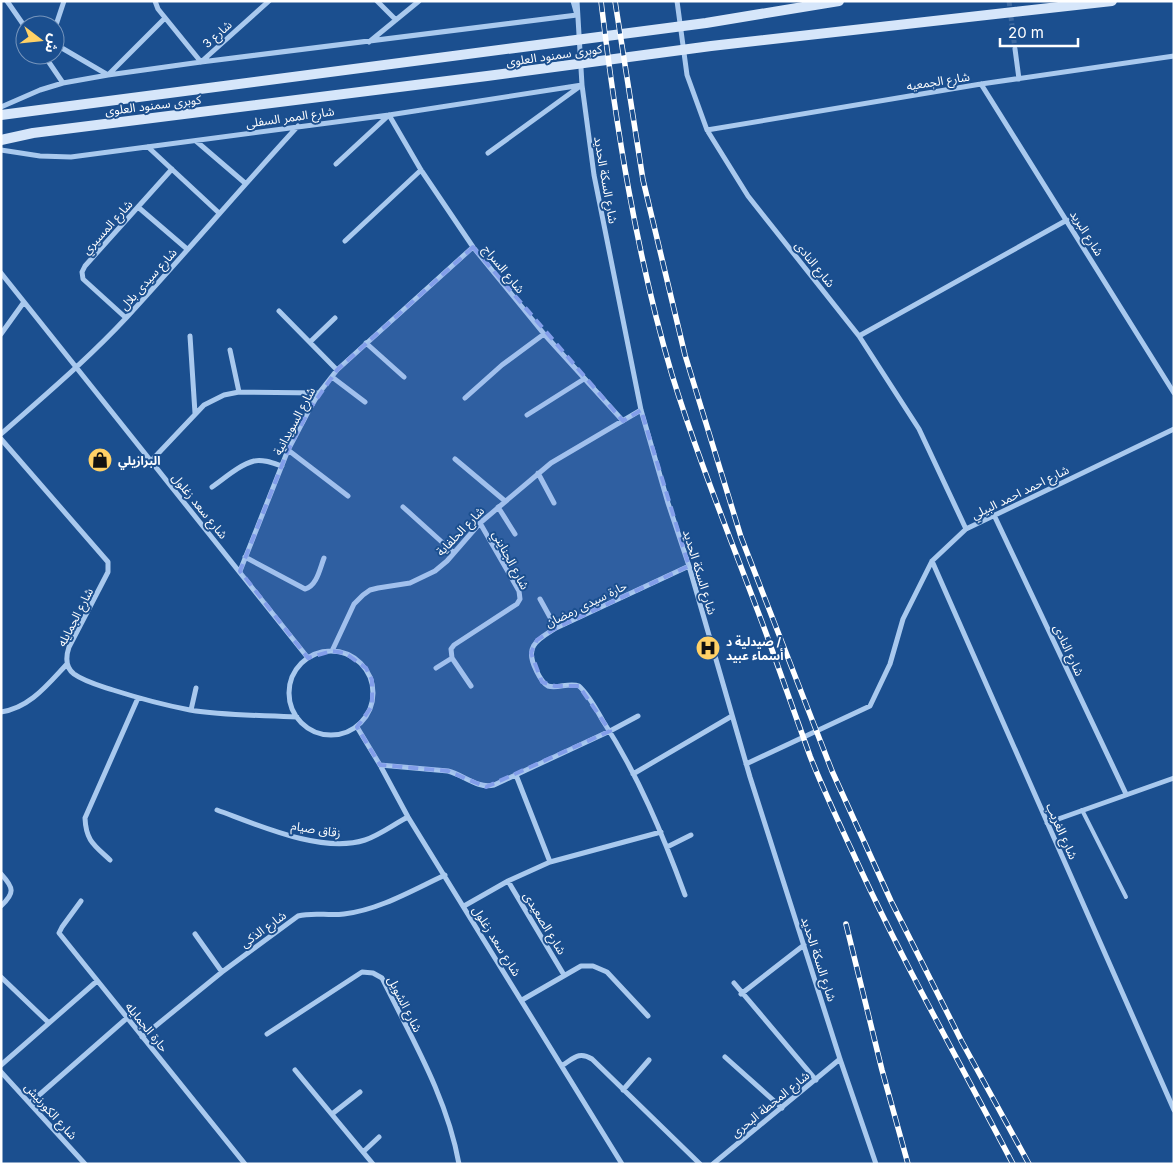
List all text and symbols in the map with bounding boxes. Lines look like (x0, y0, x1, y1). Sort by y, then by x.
north arrow (15, 15, 65, 65)
scale bar (1000, 15, 1078, 47)
street label: شارع 3 (199, 17, 236, 52)
text: 20 m (1008, 23, 1044, 42)
text: ش (42, 32, 64, 55)
street label: كوبرى سمنود العلوى (505, 41, 604, 69)
street label: شارع الجمعيه (905, 69, 971, 95)
street label: كوبرى سمنود العلوى (104, 92, 203, 118)
street label: شارع الممر السفلى (245, 103, 336, 133)
street label: شارع السكة الحديد (589, 135, 621, 225)
street label: شارع المسيري (79, 197, 137, 259)
street label: شارع البريد (1065, 207, 1107, 260)
street label: شارع النادى (790, 238, 838, 291)
street label: شارع السراج (478, 242, 528, 297)
street label: شارع سيدى بلال (116, 245, 181, 314)
street label: شارع السويدانية (270, 384, 320, 459)
shop icon: البرازيلي (87, 447, 113, 473)
place label: البرازيلي (118, 453, 160, 470)
street label: شارع احمد احمد البيلي (969, 462, 1073, 525)
street label: شارع سعد زغلول (167, 470, 231, 543)
street label: شارع الحلفاية (433, 503, 489, 560)
street label: شارع الجنايني (487, 528, 533, 593)
street label: شارع السكة الحديد (678, 528, 720, 617)
street label: حارة سيدى رمضان (543, 578, 629, 630)
street label: شارع الجمايله (54, 585, 98, 650)
street label: شارع النادى (1049, 622, 1087, 679)
place label: صيدلية د / أسماء عبيد (726, 634, 784, 663)
hospital icon: صيدلية د / أسماء عبيد (695, 635, 721, 661)
street label: شارع الغريب (1041, 801, 1081, 862)
street label: زقاق صيام (290, 818, 342, 842)
street label: شارع الصعيدى (519, 889, 570, 958)
street label: شارع سعد زغلول (468, 903, 525, 980)
street label: شارع الذكى (237, 907, 290, 952)
street label: شارع السكة الحديد (796, 915, 840, 1004)
street label: شارع الشويل (383, 973, 426, 1035)
street label: حارة الجمايله (122, 999, 172, 1055)
street label: شارع المحطة البحرى (728, 1068, 814, 1142)
street label: شارع الكورنيش (20, 1079, 80, 1144)

